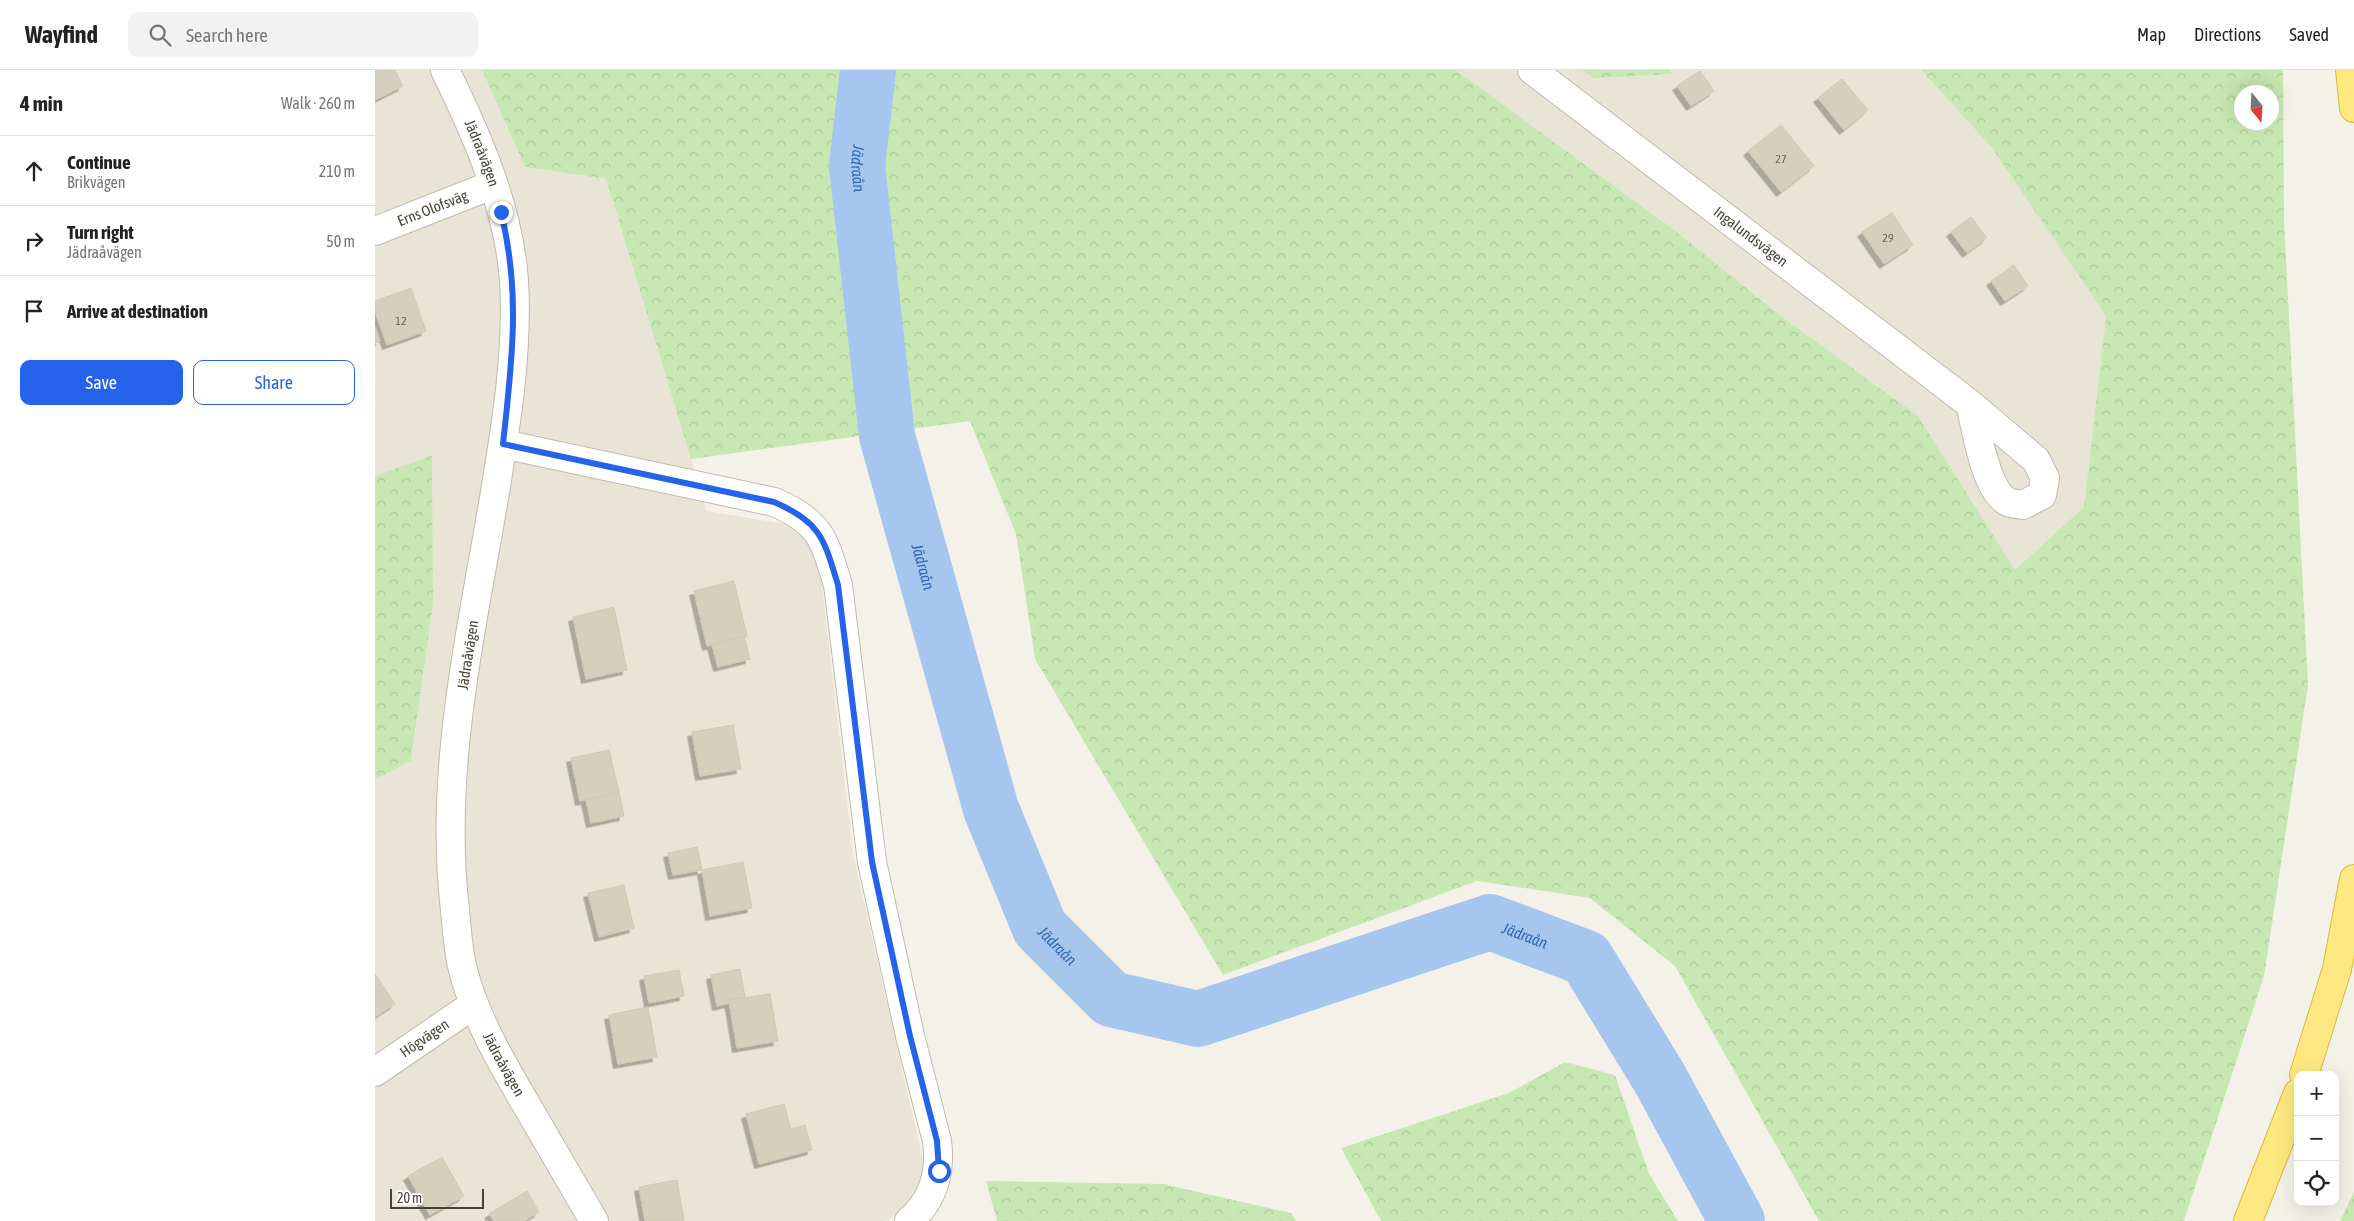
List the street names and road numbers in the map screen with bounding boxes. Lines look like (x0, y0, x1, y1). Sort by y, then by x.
street label: Jädraåvägen (461, 117, 503, 189)
street label: Erns Olofsväg (395, 186, 471, 229)
street label: Ingalundsvägen (1711, 203, 1791, 270)
street label: Jädraåvägen (454, 619, 481, 691)
street label: Högvägen (397, 1015, 452, 1060)
street label: Jädraåvägen (480, 1030, 529, 1099)

